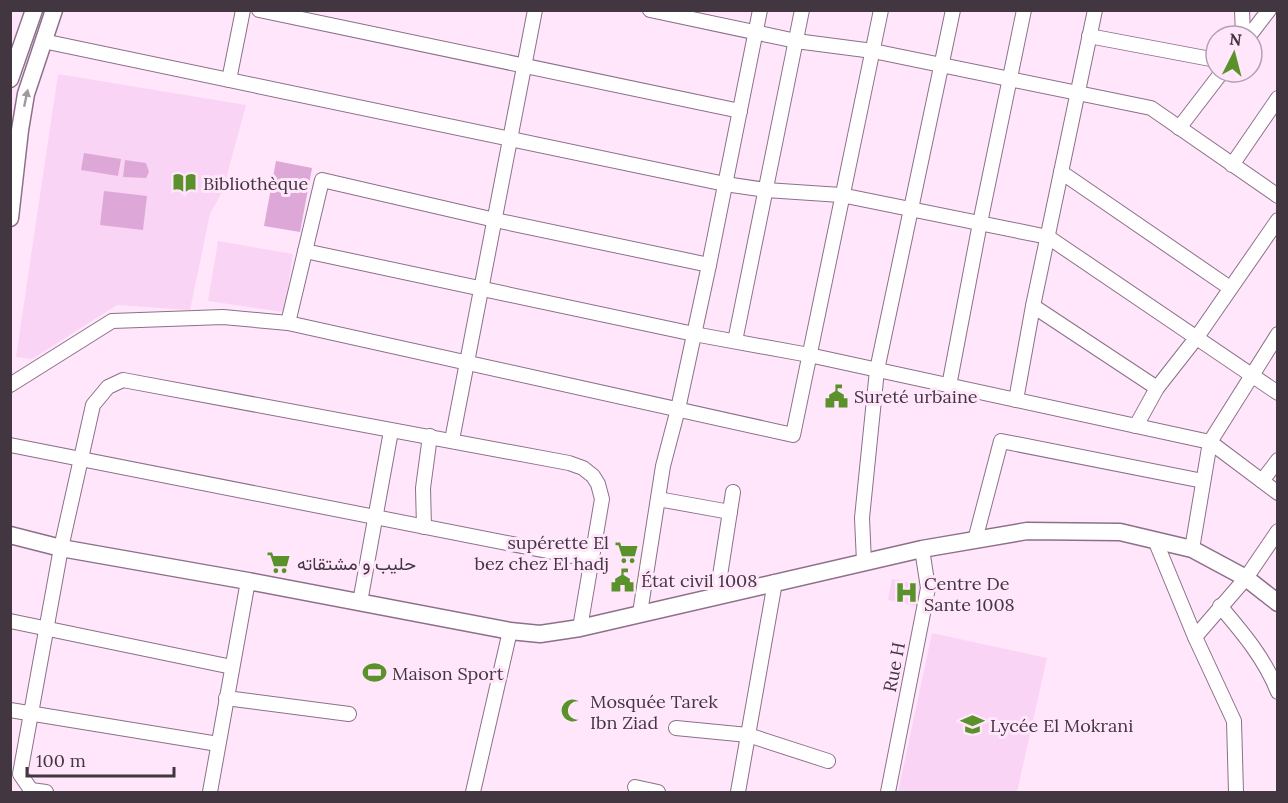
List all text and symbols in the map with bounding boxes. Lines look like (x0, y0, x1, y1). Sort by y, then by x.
north arrow (1204, 24, 1264, 84)
text: N (1228, 28, 1243, 50)
one-way arrow (22, 88, 31, 107)
library icon: Bibliothèque (172, 170, 198, 196)
place label: Bibliothèque (203, 172, 309, 195)
public building icon: Sureté urbaine (823, 383, 849, 409)
place label: Sureté urbaine (854, 385, 978, 408)
place label: supérette El bez chez El hadj (474, 531, 609, 575)
supermarket icon: supérette El bez chez El hadj (614, 539, 640, 565)
supermarket icon: حليب و مشتقاته (266, 550, 292, 576)
place label: حليب و مشتقاته (297, 552, 416, 575)
public building icon: État civil 1008 (610, 567, 636, 593)
place label: État civil 1008 (641, 569, 757, 592)
place label: Centre De Sante 1008 (924, 572, 1015, 616)
hospital icon: Centre De Sante 1008 (893, 580, 919, 606)
street label: Rue H (878, 640, 910, 694)
sports icon: Maison Sport (361, 660, 387, 686)
place label: Maison Sport (392, 662, 504, 685)
place label: Mosquée Tarek Ibn Ziad (590, 690, 718, 734)
mosque icon: Mosquée Tarek Ibn Ziad (559, 698, 585, 724)
school or university icon: Lycée El Mokrani (959, 712, 985, 738)
place label: Lycée El Mokrani (990, 714, 1133, 737)
scale bar (27, 740, 174, 778)
text: 100 m (36, 749, 86, 772)

